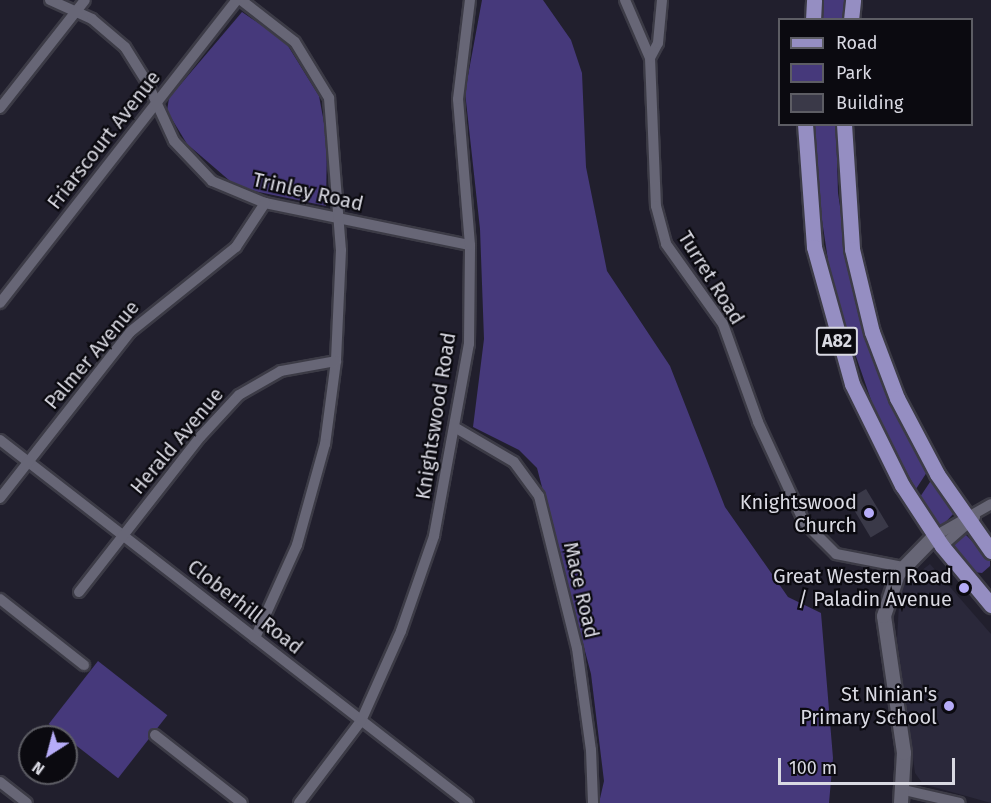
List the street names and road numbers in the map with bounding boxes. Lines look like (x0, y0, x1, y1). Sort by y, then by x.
street label: Friarscourt Avenue (42, 66, 166, 214)
street label: Trinley Road (250, 168, 366, 216)
street label: Turret Road (673, 227, 749, 329)
street label: Palmer Avenue (40, 296, 144, 414)
road number: A82 (814, 326, 860, 356)
street label: Knightswood Road (411, 331, 461, 501)
street label: Herald Avenue (126, 383, 228, 499)
street label: Mace Road (558, 540, 604, 640)
street label: Cloberhill Road (183, 555, 307, 659)

